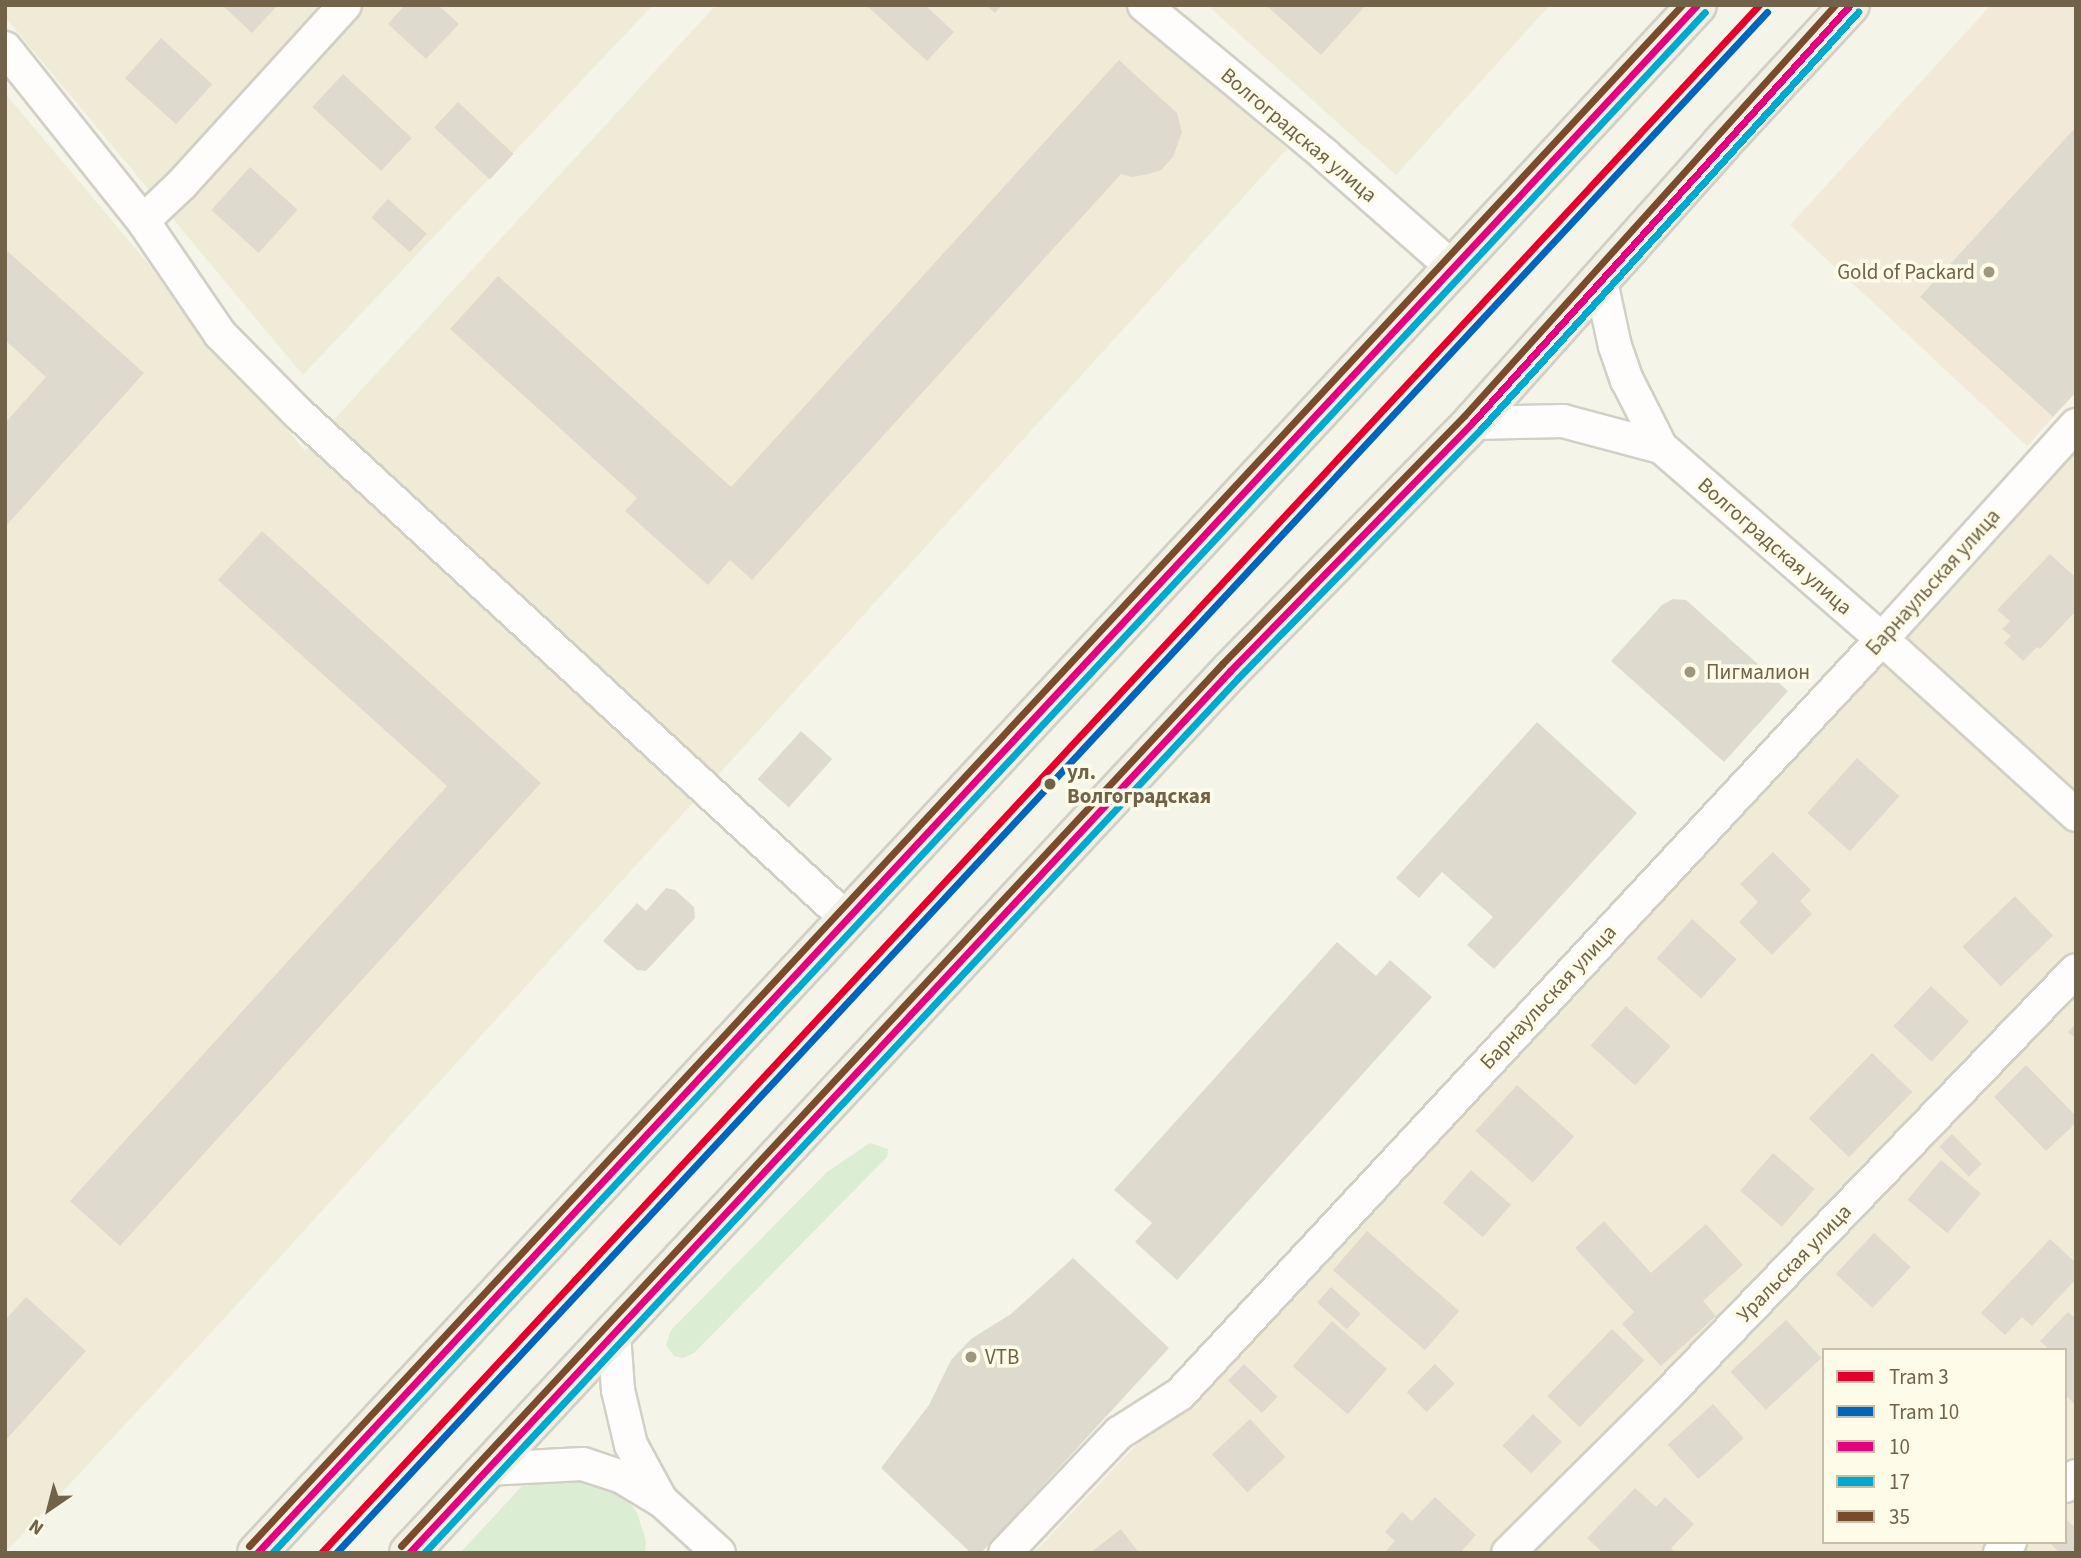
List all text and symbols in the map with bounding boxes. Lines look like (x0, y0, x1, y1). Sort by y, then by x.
street label: Волгоградская улица (1216, 62, 1382, 208)
place label: Gold of Packard (1837, 259, 1975, 285)
marker: Gold of Packard (1981, 264, 1997, 280)
street label: Волгоградская улица (1693, 472, 1857, 620)
street label: Барнаульская улица (1861, 504, 2005, 660)
place label: Пигмалион (1706, 659, 1810, 685)
marker: Пигмалион (1680, 662, 1700, 682)
place label: ул. Волгоградская (1067, 759, 1211, 809)
marker: ул. Волгоградская (1039, 773, 1061, 795)
street label: Барнаульская улица (1475, 920, 1621, 1074)
street label: Уральская улица (1731, 1199, 1857, 1327)
place label: VTB (985, 1344, 1019, 1370)
legend (1822, 1348, 2067, 1544)
marker: VTB (963, 1349, 979, 1365)
text: Tram 3 (1889, 1362, 1949, 1392)
text: Tram 10 (1889, 1397, 1959, 1427)
text: 10 (1889, 1432, 1910, 1462)
text: 17 (1889, 1467, 1910, 1497)
north arrow (14, 1474, 84, 1544)
text: 35 (1889, 1502, 1910, 1532)
text: N (24, 1512, 50, 1541)

